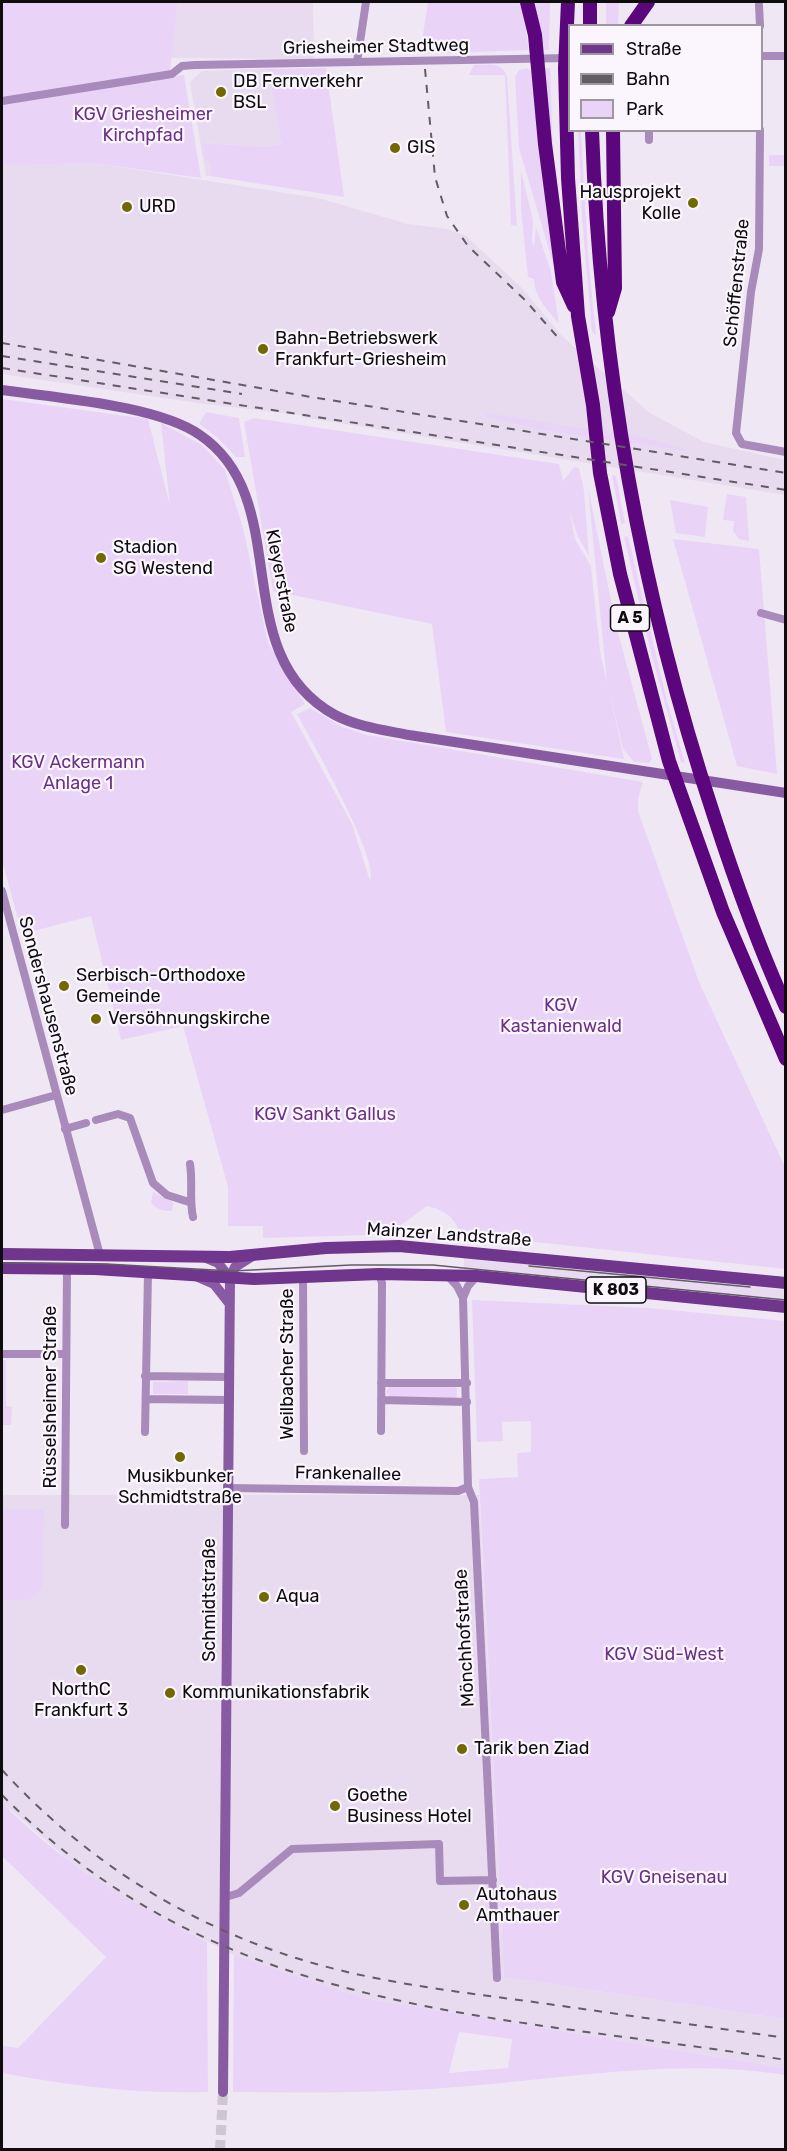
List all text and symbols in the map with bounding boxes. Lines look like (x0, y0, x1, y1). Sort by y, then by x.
legend (568, 24, 763, 132)
street label: Griesheimer Stadtweg (283, 35, 469, 59)
text: Straße (626, 38, 682, 60)
text: Bahn (626, 68, 670, 90)
place label: DB Fernverkehr BSL (233, 71, 363, 113)
marker: DB Fernverkehr BSL (214, 85, 228, 99)
text: Park (626, 98, 663, 120)
park label: KGV Griesheimer Kirchpfad (73, 104, 213, 146)
place label: GIS (407, 137, 435, 159)
marker: GIS (388, 141, 402, 155)
place label: Hausprojekt Kolle (579, 182, 681, 224)
place label: URD (139, 196, 176, 218)
marker: Hausprojekt Kolle (686, 196, 700, 210)
marker: URD (120, 200, 134, 214)
street label: Schöffenstraße (720, 218, 754, 348)
place label: Bahn-Betriebswerk Frankfurt-Griesheim (275, 328, 446, 370)
marker: Bahn-Betriebswerk Frankfurt-Griesheim (256, 342, 270, 356)
street label: Kleyerstraße (260, 527, 302, 635)
place label: Stadion SG Westend (113, 537, 213, 580)
marker: Stadion SG Westend (94, 551, 108, 565)
road number: A 5 (610, 605, 650, 631)
park label: KGV Ackermann Anlage 1 (11, 752, 145, 795)
street label: Sondershausenstraße (14, 914, 82, 1098)
place label: Serbisch-Orthodoxe Gemeinde (76, 965, 246, 1008)
marker: Serbisch-Orthodoxe Gemeinde (57, 979, 71, 993)
park label: KGV Kastanienwald (500, 995, 622, 1038)
place label: Versöhnungskirche (108, 1008, 270, 1030)
marker: Versöhnungskirche (89, 1012, 103, 1026)
park label: KGV Sankt Gallus (254, 1104, 396, 1126)
street label: Mainzer Landstraße (366, 1218, 532, 1252)
road number: K 803 (586, 1277, 646, 1303)
street label: Weilbacher Straße (277, 1288, 299, 1440)
street label: Rüsselsheimer Straße (40, 1306, 62, 1488)
marker: Musikbunker Schmidtstraße (173, 1450, 187, 1464)
street label: Frankenallee (295, 1462, 401, 1486)
place label: Musikbunker Schmidtstraße (118, 1466, 242, 1508)
street label: Schmidtstraße (199, 1538, 221, 1662)
street label: Mönchhofstraße (451, 1569, 479, 1707)
place label: Aqua (276, 1586, 319, 1608)
marker: Aqua (257, 1590, 271, 1604)
park label: KGV Süd-West (604, 1644, 724, 1666)
marker: NorthC Frankfurt 3 (74, 1663, 88, 1677)
place label: NorthC Frankfurt 3 (34, 1679, 128, 1722)
place label: Kommunikationsfabrik (182, 1682, 369, 1704)
marker: Kommunikationsfabrik (163, 1686, 177, 1700)
place label: Tarik ben Ziad (474, 1738, 590, 1760)
marker: Tarik ben Ziad (455, 1742, 469, 1756)
place label: Goethe Business Hotel (347, 1785, 472, 1828)
marker: Goethe Business Hotel (328, 1799, 342, 1813)
park label: KGV Gneisenau (601, 1867, 727, 1889)
place label: Autohaus Amthauer (476, 1884, 560, 1926)
marker: Autohaus Amthauer (457, 1898, 471, 1912)

